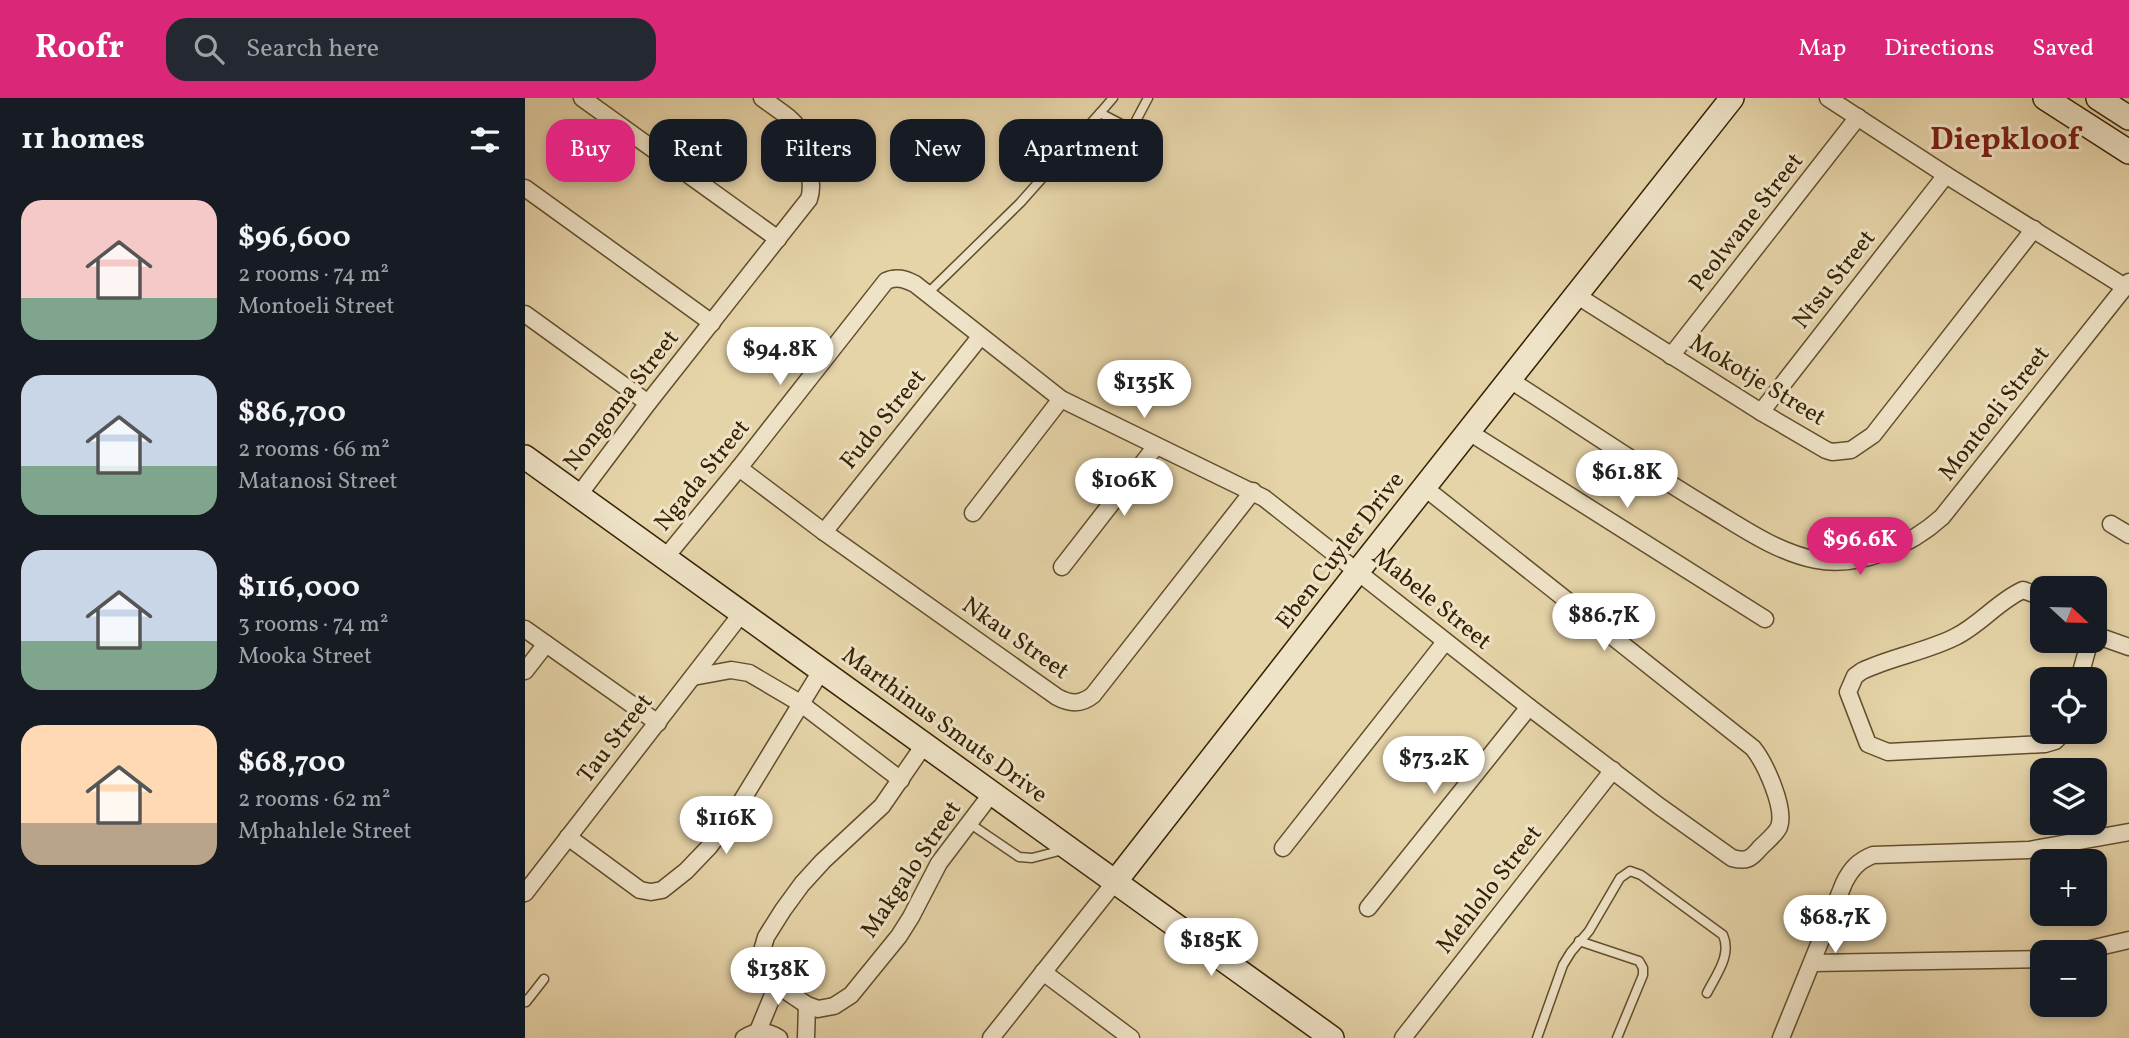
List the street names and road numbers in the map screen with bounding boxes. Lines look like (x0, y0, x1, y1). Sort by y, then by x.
street label: Peolwane Street (1682, 146, 1812, 300)
street label: Ntsu Street (1785, 223, 1885, 337)
street label: Nongoma Street (556, 323, 688, 479)
street label: Mokotje Street (1682, 327, 1832, 435)
street label: Montoeli Street (1931, 339, 2059, 489)
street label: Fudo Street (833, 363, 935, 477)
street label: Ngada Street (647, 413, 759, 539)
street label: Eben Cuyler Drive (1269, 465, 1413, 637)
street label: Mabele Street (1364, 541, 1498, 659)
street label: Nkau Street (954, 589, 1076, 689)
street label: Marthinus Smuts Drive (834, 640, 1054, 812)
street label: Tau Street (570, 687, 662, 791)
street label: Makgalo Street (853, 794, 971, 946)
street label: Mehlolo Street (1429, 818, 1551, 962)

